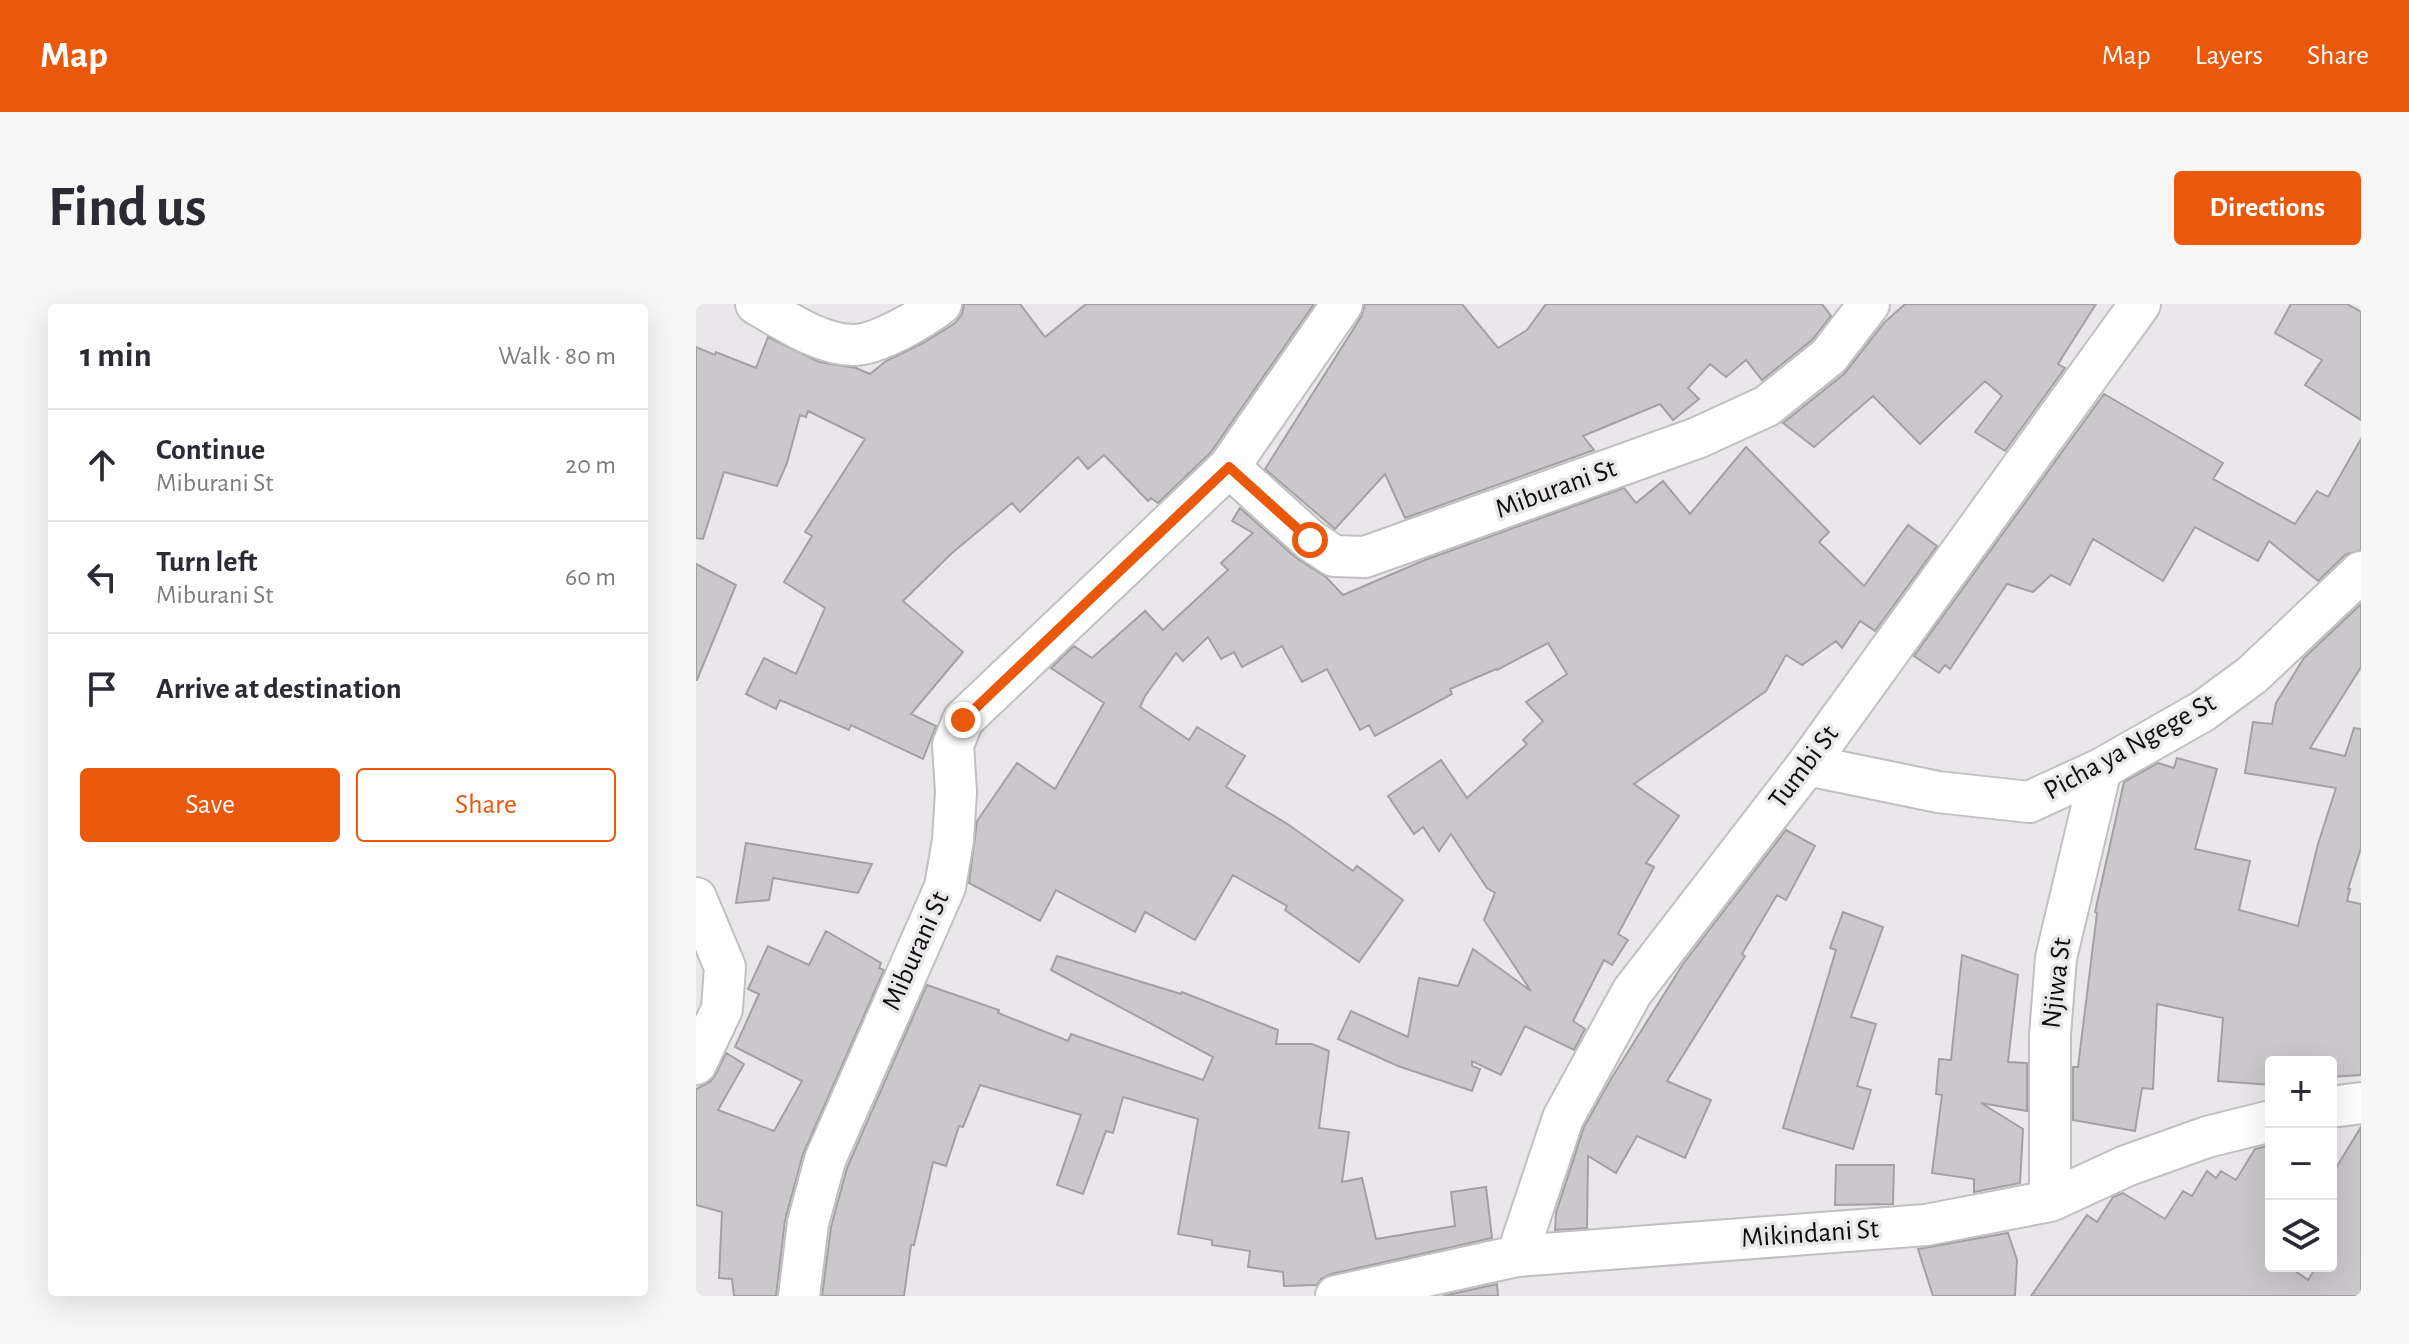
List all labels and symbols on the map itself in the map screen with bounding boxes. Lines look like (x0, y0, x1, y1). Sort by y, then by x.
street label: Miburani St (1492, 454, 1620, 524)
route start (1292, 522, 1328, 558)
street label: Picha ya Ngege St (2040, 688, 2221, 806)
route end (945, 702, 981, 738)
street label: Tumbi St (1764, 720, 1844, 814)
street label: Miburani St (877, 887, 955, 1015)
street label: Njiwa St (2038, 936, 2076, 1030)
street label: Mikindani St (1740, 1215, 1880, 1253)

